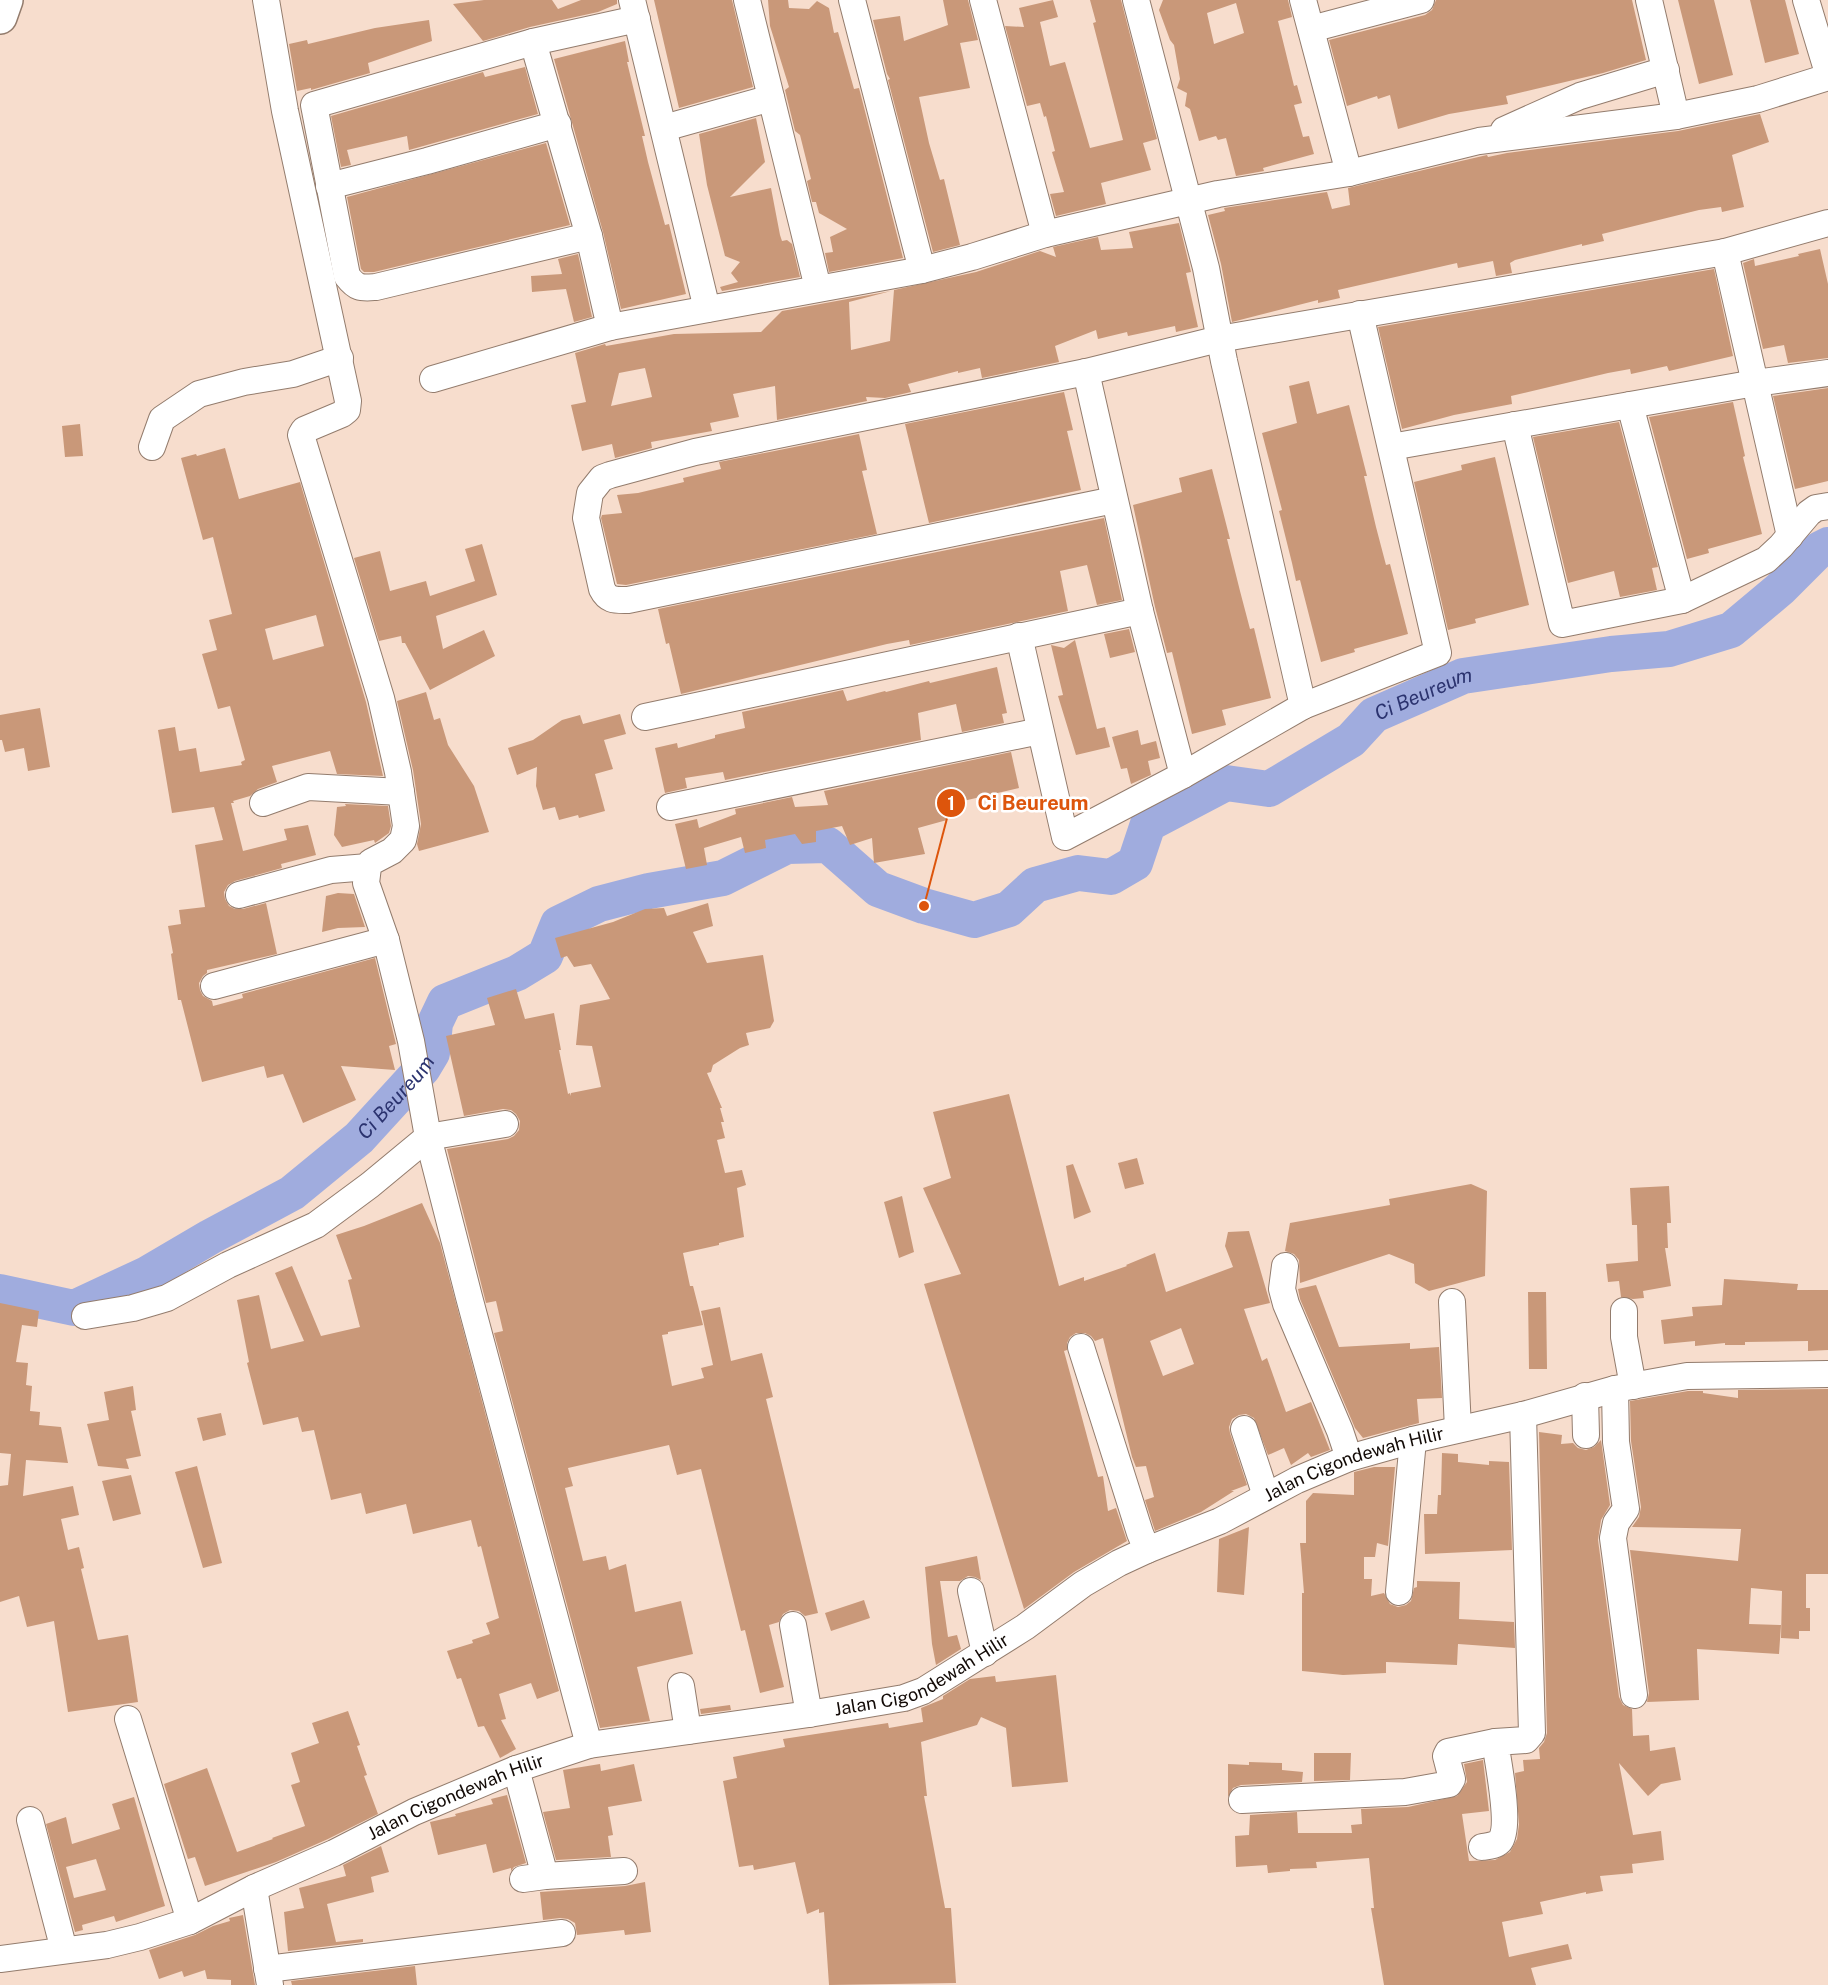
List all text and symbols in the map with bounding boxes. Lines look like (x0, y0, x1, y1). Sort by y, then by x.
water label: Ci Beureum (1371, 663, 1474, 725)
callout: Ci Beureum (936, 784, 1101, 822)
text: Ci Beureum (977, 791, 1089, 815)
text: 1 (947, 793, 955, 814)
water label: Ci Beureum (352, 1051, 440, 1144)
street label: Jalan Cigondewah Hilir (1260, 1422, 1446, 1506)
street label: Jalan Cigondewah Hilir (832, 1629, 1012, 1720)
street label: Jalan Cigondewah Hilir (364, 1750, 546, 1844)

